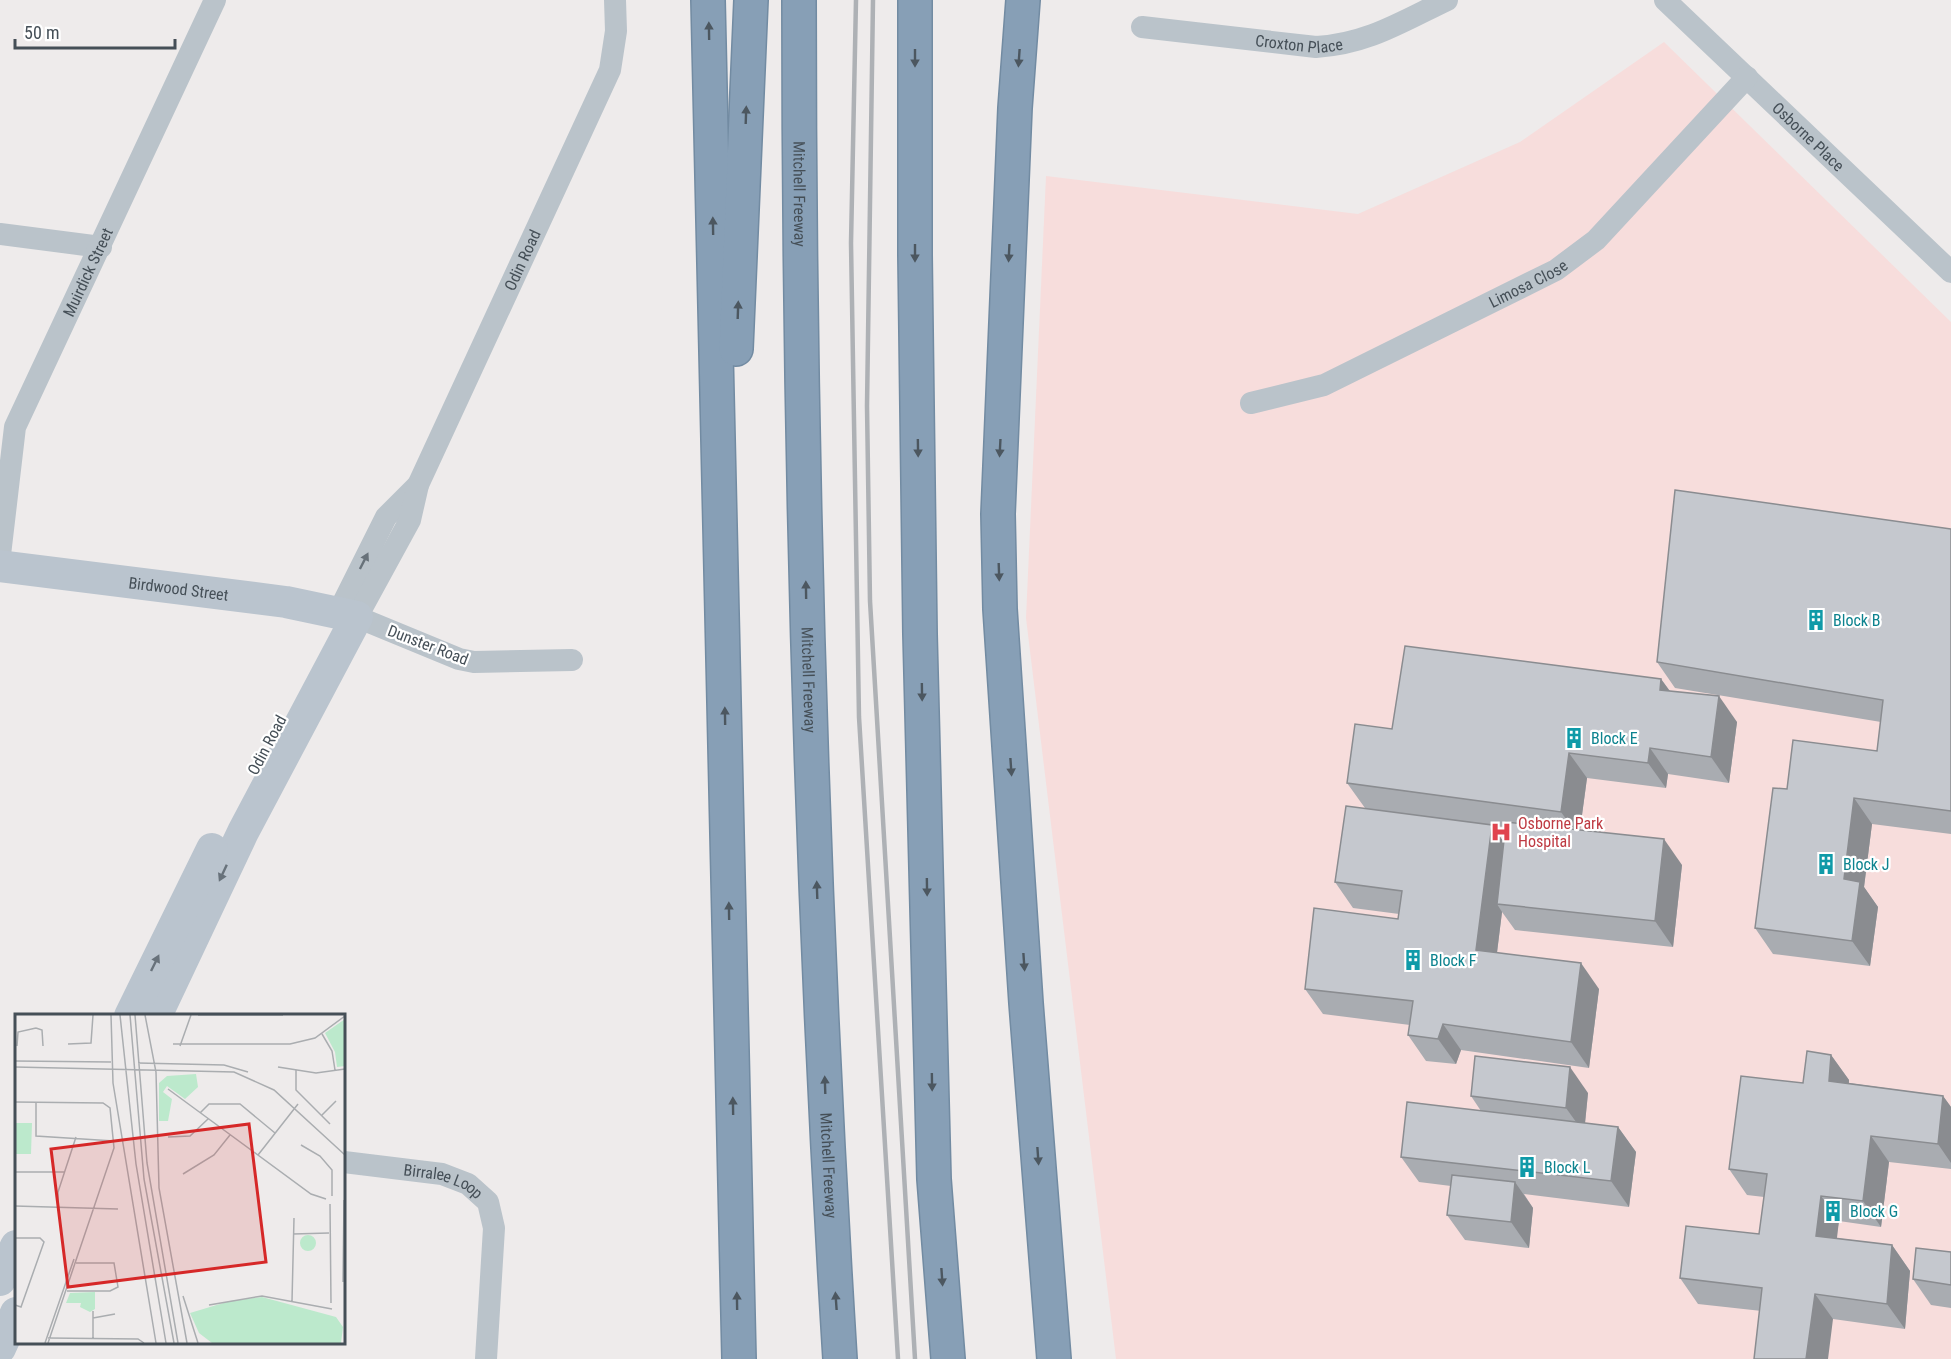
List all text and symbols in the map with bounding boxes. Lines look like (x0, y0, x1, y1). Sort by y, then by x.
scale bar (15, 12, 176, 50)
text: 50 m (24, 22, 59, 43)
one-way arrow (704, 22, 713, 41)
street label: Croxton Place (1254, 31, 1344, 57)
one-way arrow (910, 49, 920, 68)
one-way arrow (1014, 49, 1024, 68)
street label: Osborne Place (1769, 98, 1848, 175)
one-way arrow (741, 106, 750, 125)
street label: Mitchell Freeway (790, 141, 810, 247)
one-way arrow (709, 217, 718, 236)
street label: Muirdick Street (59, 224, 117, 319)
street label: Odin Road (500, 227, 544, 293)
one-way arrow (910, 244, 920, 263)
one-way arrow (1005, 244, 1014, 263)
street label: Limosa Close (1486, 255, 1571, 311)
one-way arrow (733, 301, 743, 320)
one-way arrow (996, 438, 1005, 457)
one-way arrow (913, 439, 923, 458)
one-way arrow (359, 552, 369, 569)
one-way arrow (995, 563, 1004, 582)
street label: Birdwood Street (127, 573, 230, 604)
one-way arrow (801, 581, 811, 600)
building icon: Block B (1804, 608, 1828, 632)
place label: Block B (1833, 611, 1880, 630)
street label: Dunster Road (385, 621, 471, 669)
street label: Mitchell Freeway (798, 627, 820, 734)
one-way arrow (917, 683, 927, 702)
one-way arrow (720, 706, 730, 725)
street label: Odin Road (243, 712, 291, 778)
building icon: Block E (1562, 726, 1586, 750)
place label: Block E (1591, 729, 1638, 748)
one-way arrow (1006, 757, 1016, 776)
place label: Osborne Park Hospital (1518, 814, 1604, 851)
hospital icon: Osborne Park Hospital (1489, 820, 1513, 844)
building icon: Block J (1814, 852, 1838, 876)
place label: Block J (1843, 855, 1889, 874)
one-way arrow (219, 865, 228, 882)
one-way arrow (922, 878, 932, 897)
one-way arrow (812, 881, 822, 900)
one-way arrow (724, 901, 734, 920)
building icon: Block F (1401, 948, 1425, 972)
place label: Block F (1430, 951, 1477, 970)
one-way arrow (1019, 952, 1028, 971)
one-way arrow (150, 954, 160, 972)
inset map (15, 1014, 345, 1344)
one-way arrow (927, 1073, 937, 1092)
one-way arrow (820, 1075, 829, 1094)
one-way arrow (728, 1096, 738, 1115)
street label: Mitchell Freeway (817, 1112, 841, 1219)
one-way arrow (1033, 1146, 1043, 1165)
building icon: Block L (1515, 1155, 1539, 1179)
place label: Block L (1544, 1158, 1591, 1177)
street label: Birralee Loop (403, 1160, 487, 1203)
building icon: Block G (1821, 1199, 1845, 1223)
place label: Block G (1850, 1202, 1898, 1221)
one-way arrow (937, 1267, 946, 1286)
one-way arrow (733, 1291, 742, 1310)
one-way arrow (831, 1291, 841, 1310)

